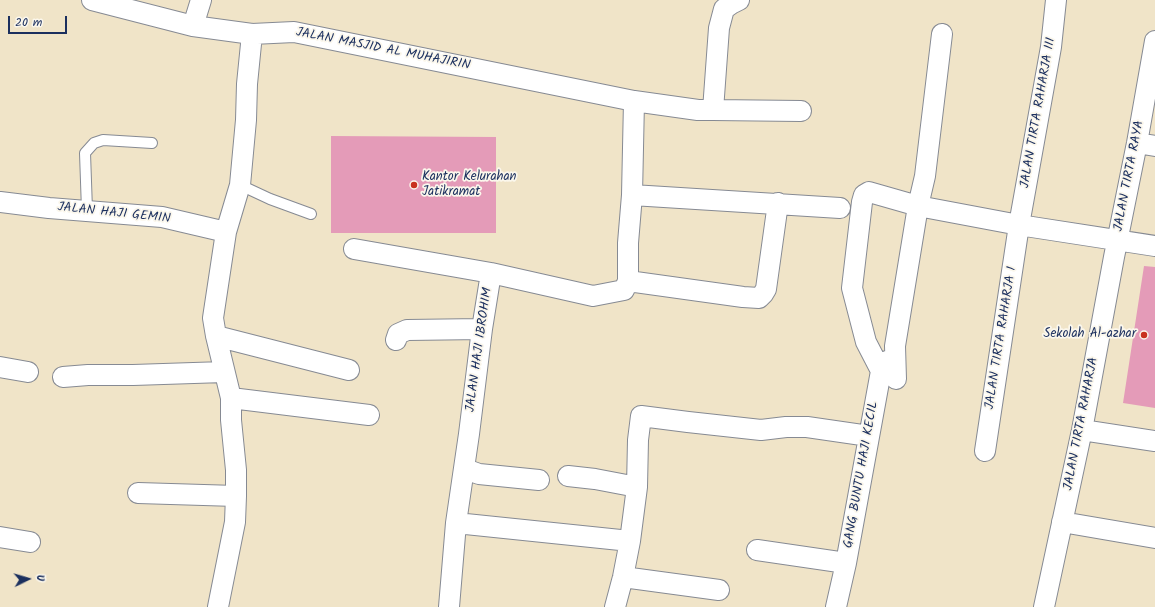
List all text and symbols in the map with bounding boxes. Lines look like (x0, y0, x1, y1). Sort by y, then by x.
scale bar (10, 8, 69, 34)
text: 20 m (15, 13, 42, 32)
street label: JALAN MASJID AL MUHAJIRIN (295, 25, 471, 75)
street label: JALAN TIRTA RAHARJA III (1018, 36, 1060, 190)
street label: JALAN TIRTA RAYA (1112, 119, 1148, 233)
place label: Kantor Kelurahan Jatikramat (422, 170, 517, 201)
marker: Kantor Kelurahan Jatikramat (409, 180, 419, 190)
street label: JALAN HAJI GEMIN (57, 200, 171, 228)
street label: JALAN TIRTA RAHARJA I (983, 265, 1021, 411)
street label: JALAN HAJI IBROHIM (464, 287, 496, 413)
place label: Sekolah Al-azhar (1044, 327, 1136, 343)
marker: Sekolah Al-azhar (1139, 330, 1149, 340)
street label: JALAN TIRTA RAHARJA (1061, 356, 1103, 492)
street label: GANG BUNTU HAJI KECIL (841, 400, 883, 550)
north arrow (8, 559, 48, 599)
text: U (31, 574, 49, 582)

